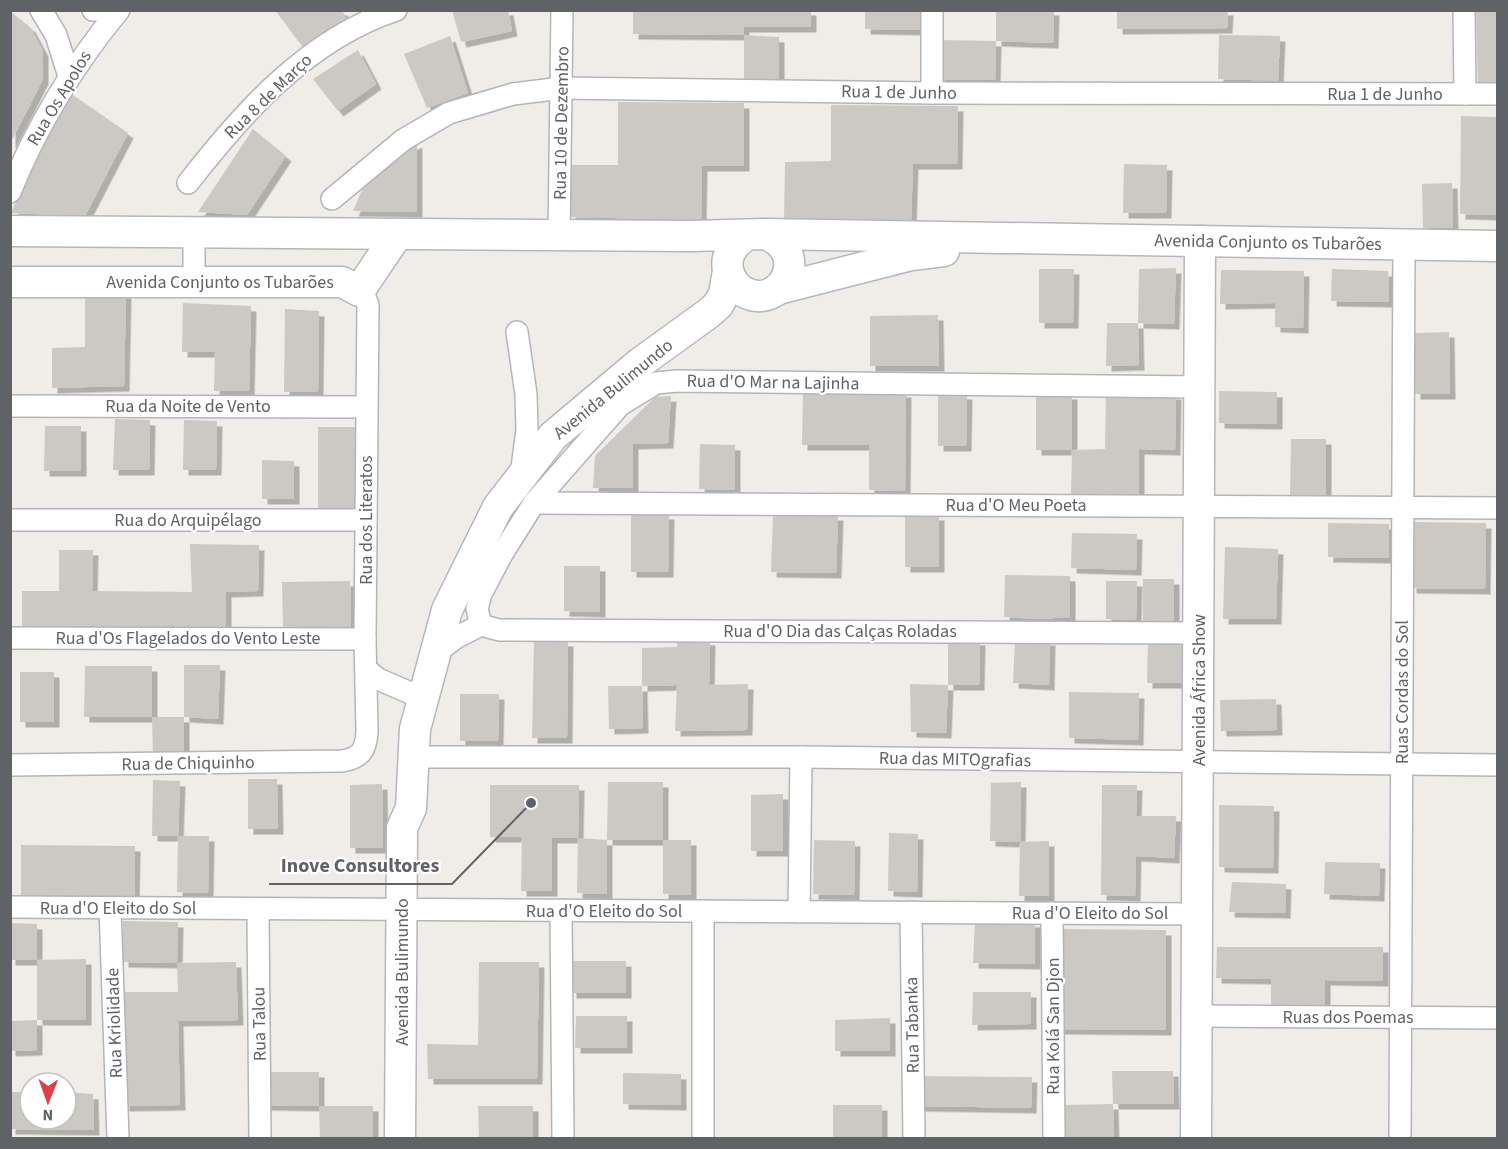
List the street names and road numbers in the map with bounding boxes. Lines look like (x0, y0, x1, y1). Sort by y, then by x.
street label: Rua Os Apolos (21, 46, 98, 151)
street label: Rua 10 de Dezembro (548, 46, 575, 200)
street label: Rua 8 de Março (219, 48, 318, 145)
street label: Rua 1 de Junho (841, 79, 957, 106)
street label: Rua 1 de Junho (1327, 82, 1443, 107)
street label: Avenida Conjunto os Tubarões (1154, 228, 1382, 257)
street label: Avenida Conjunto os Tubarões (106, 270, 334, 295)
street label: Avenida Bulimundo (548, 333, 679, 446)
street label: Rua d'O Mar na Lajinha (686, 368, 860, 397)
street label: Rua da Noite de Vento (105, 394, 271, 419)
street label: Rua dos Literatos (354, 455, 379, 585)
street label: Rua d'O Meu Poeta (945, 493, 1087, 518)
street label: Rua do Arquipélago (114, 508, 262, 533)
street label: Avenida África Show (1187, 614, 1212, 766)
street label: Rua d'O Dia das Calças Roladas (723, 619, 957, 644)
street label: Ruas Cordas do Sol (1390, 620, 1415, 764)
street label: Rua d'Os Flagelados do Vento Leste (56, 626, 320, 651)
street label: Rua das MITOgrafias (879, 746, 1031, 773)
street label: Rua de Chiquinho (121, 750, 255, 777)
street label: Rua d'O Eleito do Sol (40, 896, 196, 921)
street label: Avenida Bulimundo (390, 898, 415, 1046)
street label: Rua d'O Eleito do Sol (526, 899, 682, 924)
street label: Rua d'O Eleito do Sol (1012, 901, 1168, 926)
street label: Rua Kolá San Djon (1041, 957, 1066, 1095)
street label: Rua Kriolidade (100, 967, 129, 1079)
street label: Rua Tabanka (899, 977, 926, 1073)
street label: Rua Talou (246, 987, 273, 1061)
street label: Ruas dos Poemas (1282, 1005, 1414, 1030)

